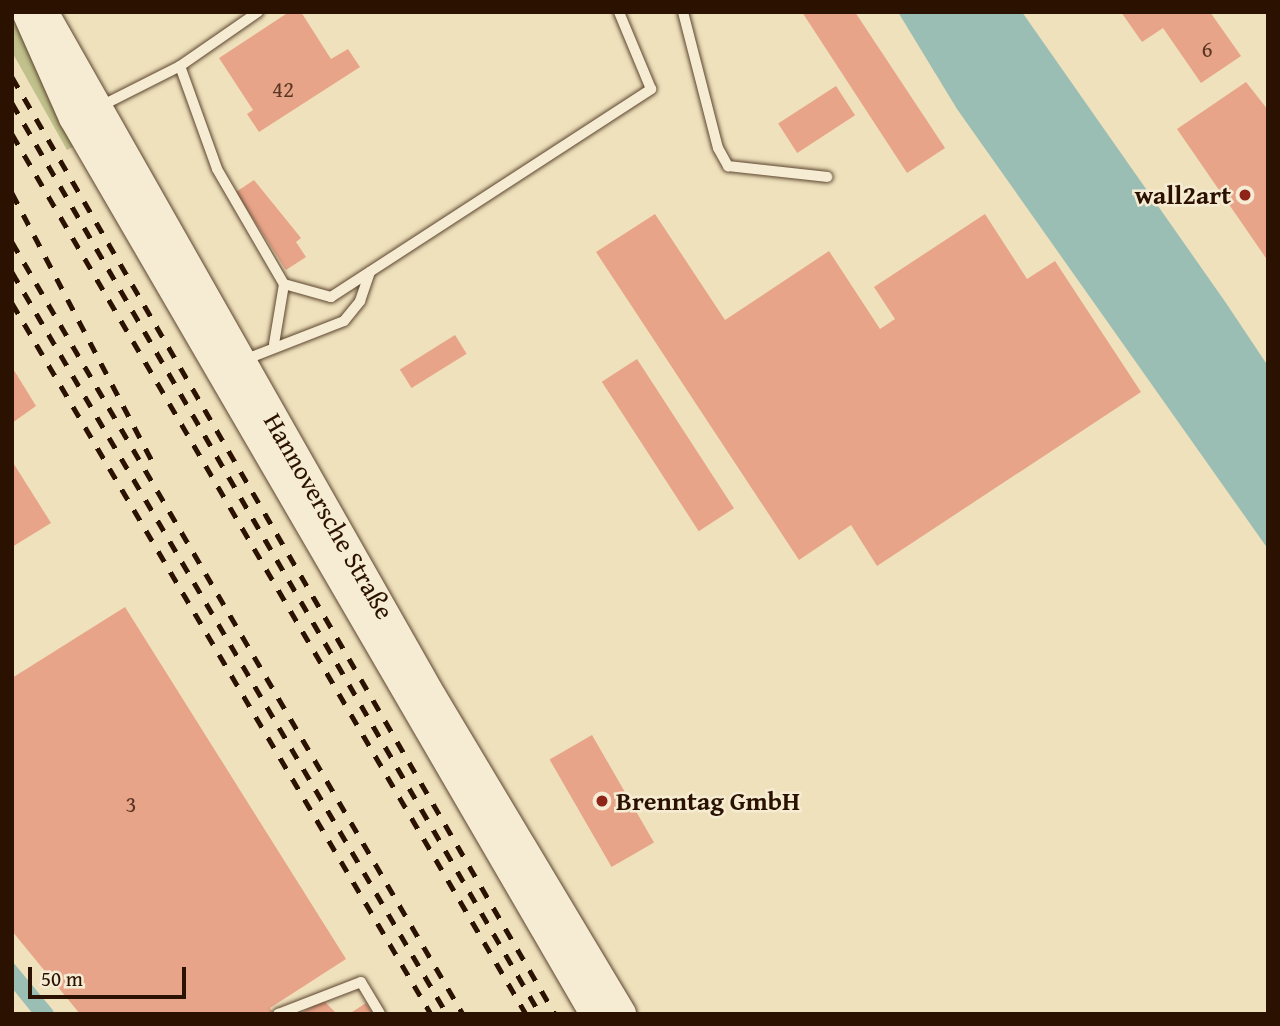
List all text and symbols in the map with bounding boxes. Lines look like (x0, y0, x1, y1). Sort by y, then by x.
house number: 6 (1201, 35, 1213, 63)
house number: 42 (272, 75, 294, 103)
place label: wall2art (1135, 179, 1231, 211)
marker: wall2art (1237, 187, 1253, 203)
street label: Hannoversche Straße (257, 407, 401, 625)
place label: Brenntag GmbH (616, 785, 800, 817)
house number: 3 (125, 790, 137, 818)
marker: Brenntag GmbH (594, 793, 610, 809)
scale bar (32, 953, 189, 997)
text: 50 m (41, 963, 83, 994)

